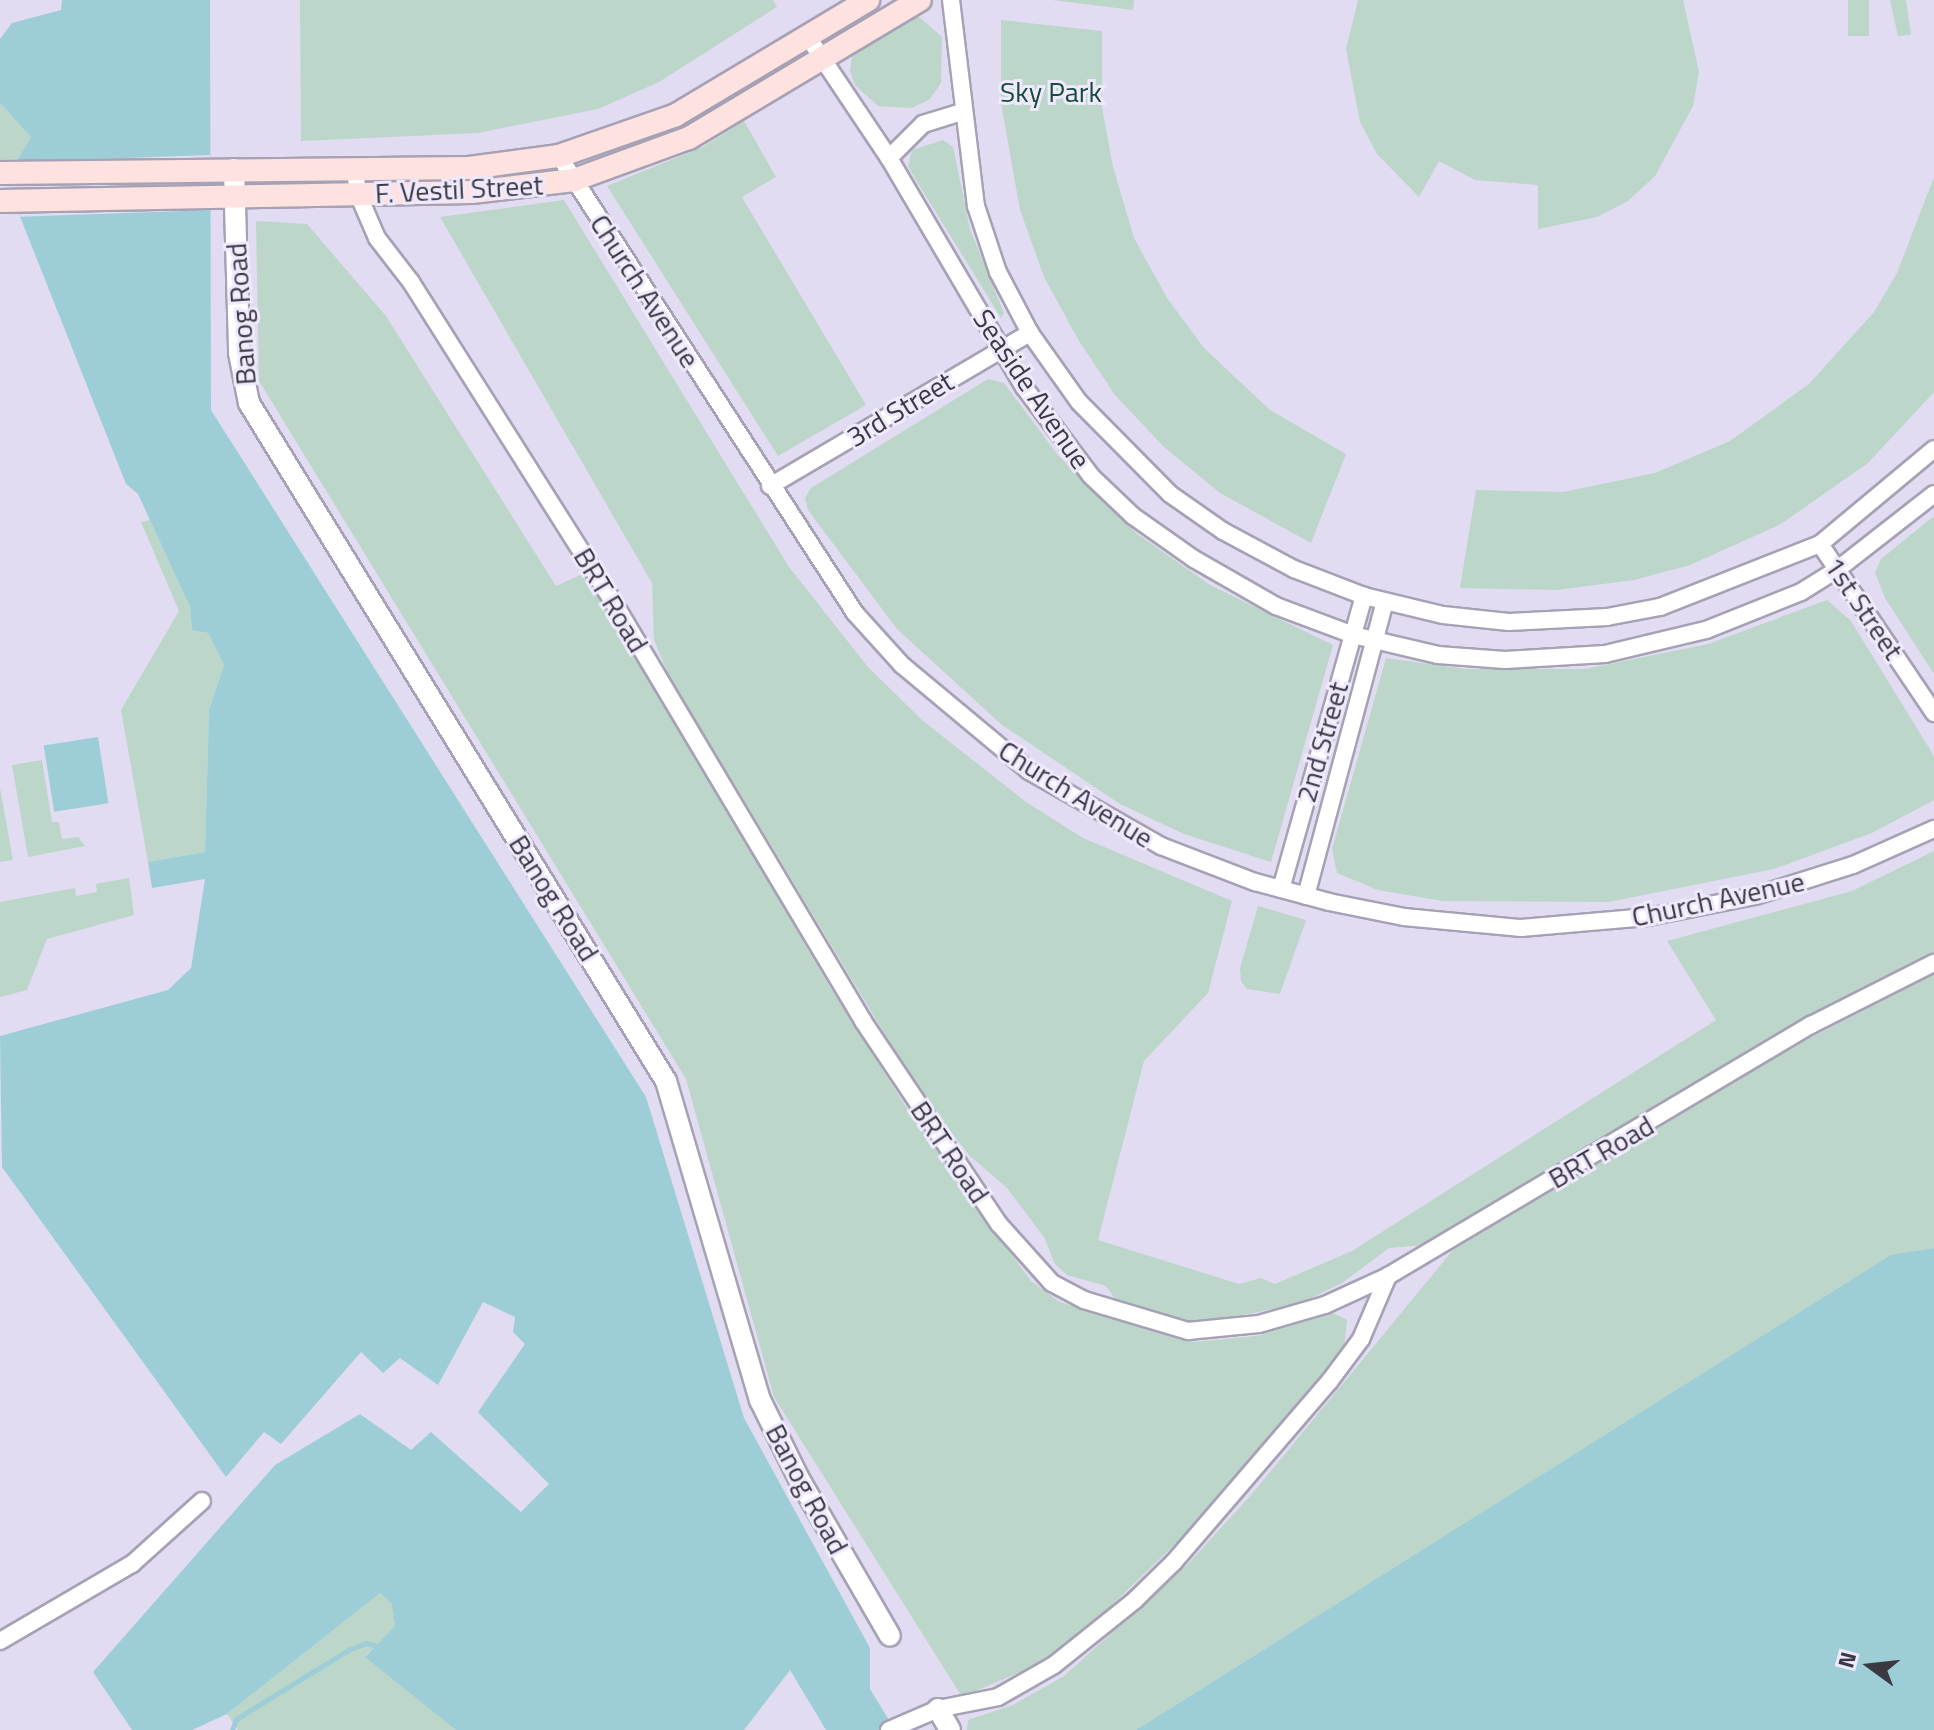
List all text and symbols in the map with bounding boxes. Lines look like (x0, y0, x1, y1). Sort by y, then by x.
park label: Sky Park (1000, 75, 1102, 109)
street label: F. Vestil Street (374, 168, 544, 210)
street label: Church Avenue (583, 208, 707, 374)
street label: Banog Road (219, 242, 263, 386)
street label: Seaside Avenue (966, 303, 1098, 475)
street label: 3rd Street (841, 364, 959, 454)
street label: BRT Road (567, 542, 655, 658)
street label: 1st Street (1817, 550, 1911, 666)
street label: 2nd Street (1289, 678, 1355, 806)
street label: Church Avenue (993, 733, 1159, 855)
street label: Banog Road (502, 829, 606, 967)
street label: Church Avenue (1629, 864, 1807, 934)
street label: BRT Road (904, 1095, 996, 1209)
street label: BRT Road (1542, 1109, 1660, 1195)
street label: Banog Road (759, 1418, 855, 1560)
north arrow (1830, 1626, 1910, 1706)
text: N (1828, 1648, 1865, 1672)

